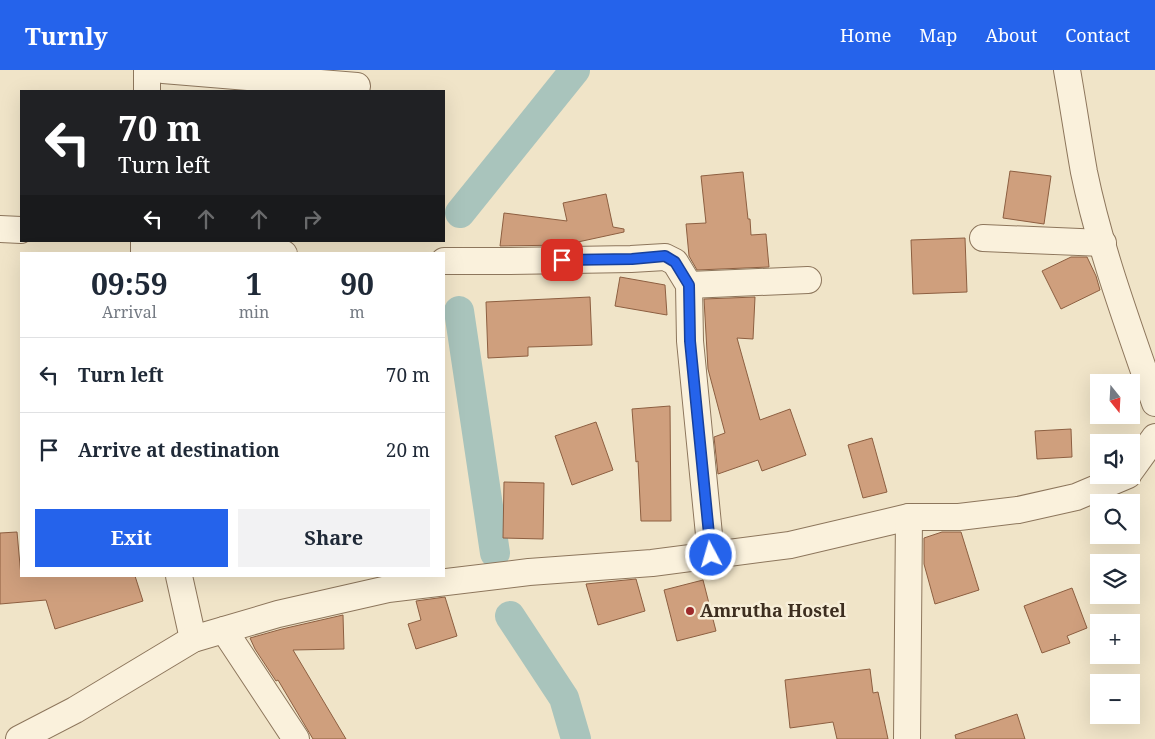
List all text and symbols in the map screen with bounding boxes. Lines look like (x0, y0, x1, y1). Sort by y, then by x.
text: Turnly (25, 19, 108, 52)
text: Home (840, 23, 891, 47)
text: Map (919, 23, 957, 47)
text: About (985, 23, 1037, 47)
text: Contact (1065, 23, 1130, 47)
text: 70 m (118, 104, 201, 151)
icon: left (35, 110, 100, 175)
text: Turn left (118, 149, 210, 179)
icon: left (139, 205, 167, 233)
icon: ahead (192, 205, 220, 233)
icon: ahead (245, 205, 273, 233)
icon: right (298, 205, 326, 233)
pin (541, 239, 583, 281)
icon: arrive (548, 246, 576, 274)
text: 09:59 (91, 263, 168, 304)
text: 1 (246, 263, 262, 304)
text: 90 (340, 263, 374, 304)
text: Arrival (102, 301, 157, 323)
text: min (239, 301, 269, 323)
text: m (350, 301, 365, 323)
icon: left (35, 361, 63, 389)
text: Turn left (78, 362, 164, 388)
text: 70 m (386, 362, 430, 388)
north arrow (1090, 374, 1140, 424)
map controls (1090, 374, 1140, 724)
button: sound (1090, 434, 1140, 484)
icon: arrive (35, 436, 63, 464)
text: Arrive at destination (78, 437, 280, 463)
text: 20 m (386, 437, 430, 463)
button: search (1090, 494, 1140, 544)
button: Exit (35, 509, 228, 567)
button: Share (238, 509, 430, 567)
position arrow (684, 528, 736, 580)
button: layers (1090, 554, 1140, 604)
place label: Amrutha Hostel (700, 598, 847, 622)
marker: Amrutha Hostel (684, 605, 696, 617)
button: + (1090, 614, 1140, 664)
button: − (1090, 674, 1140, 724)

